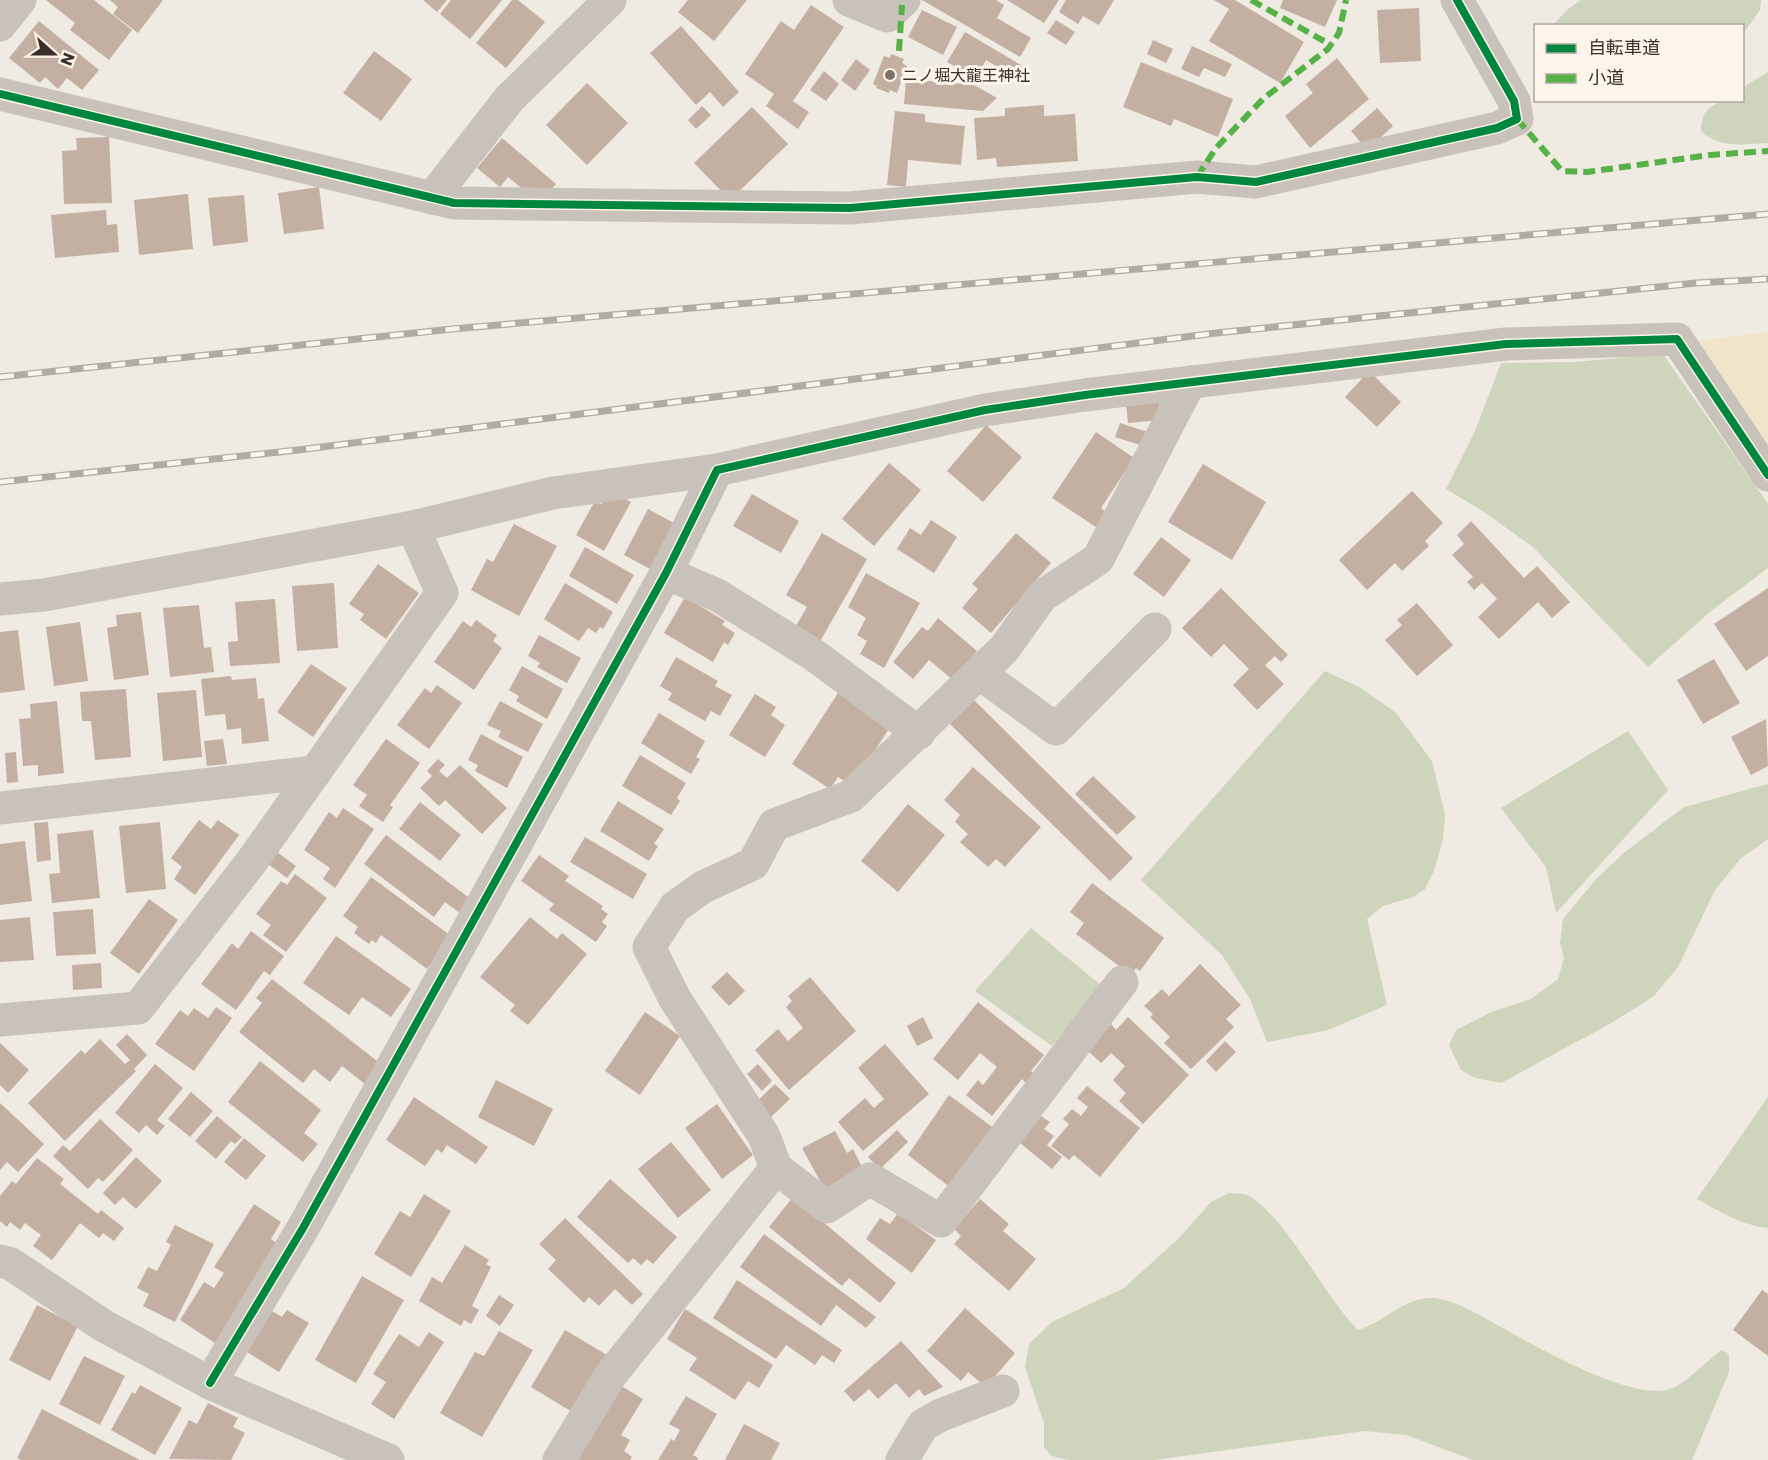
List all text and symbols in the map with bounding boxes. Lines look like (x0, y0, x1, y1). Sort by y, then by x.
north arrow (24, 24, 84, 84)
legend (1534, 24, 1744, 102)
text: 自転車道 (1588, 35, 1660, 60)
text: N (55, 49, 80, 69)
place label: ニノ堀大龍王神社 (902, 64, 1030, 87)
text: 小道 (1588, 65, 1624, 90)
marker: ニノ堀大龍王神社 (883, 68, 897, 82)

